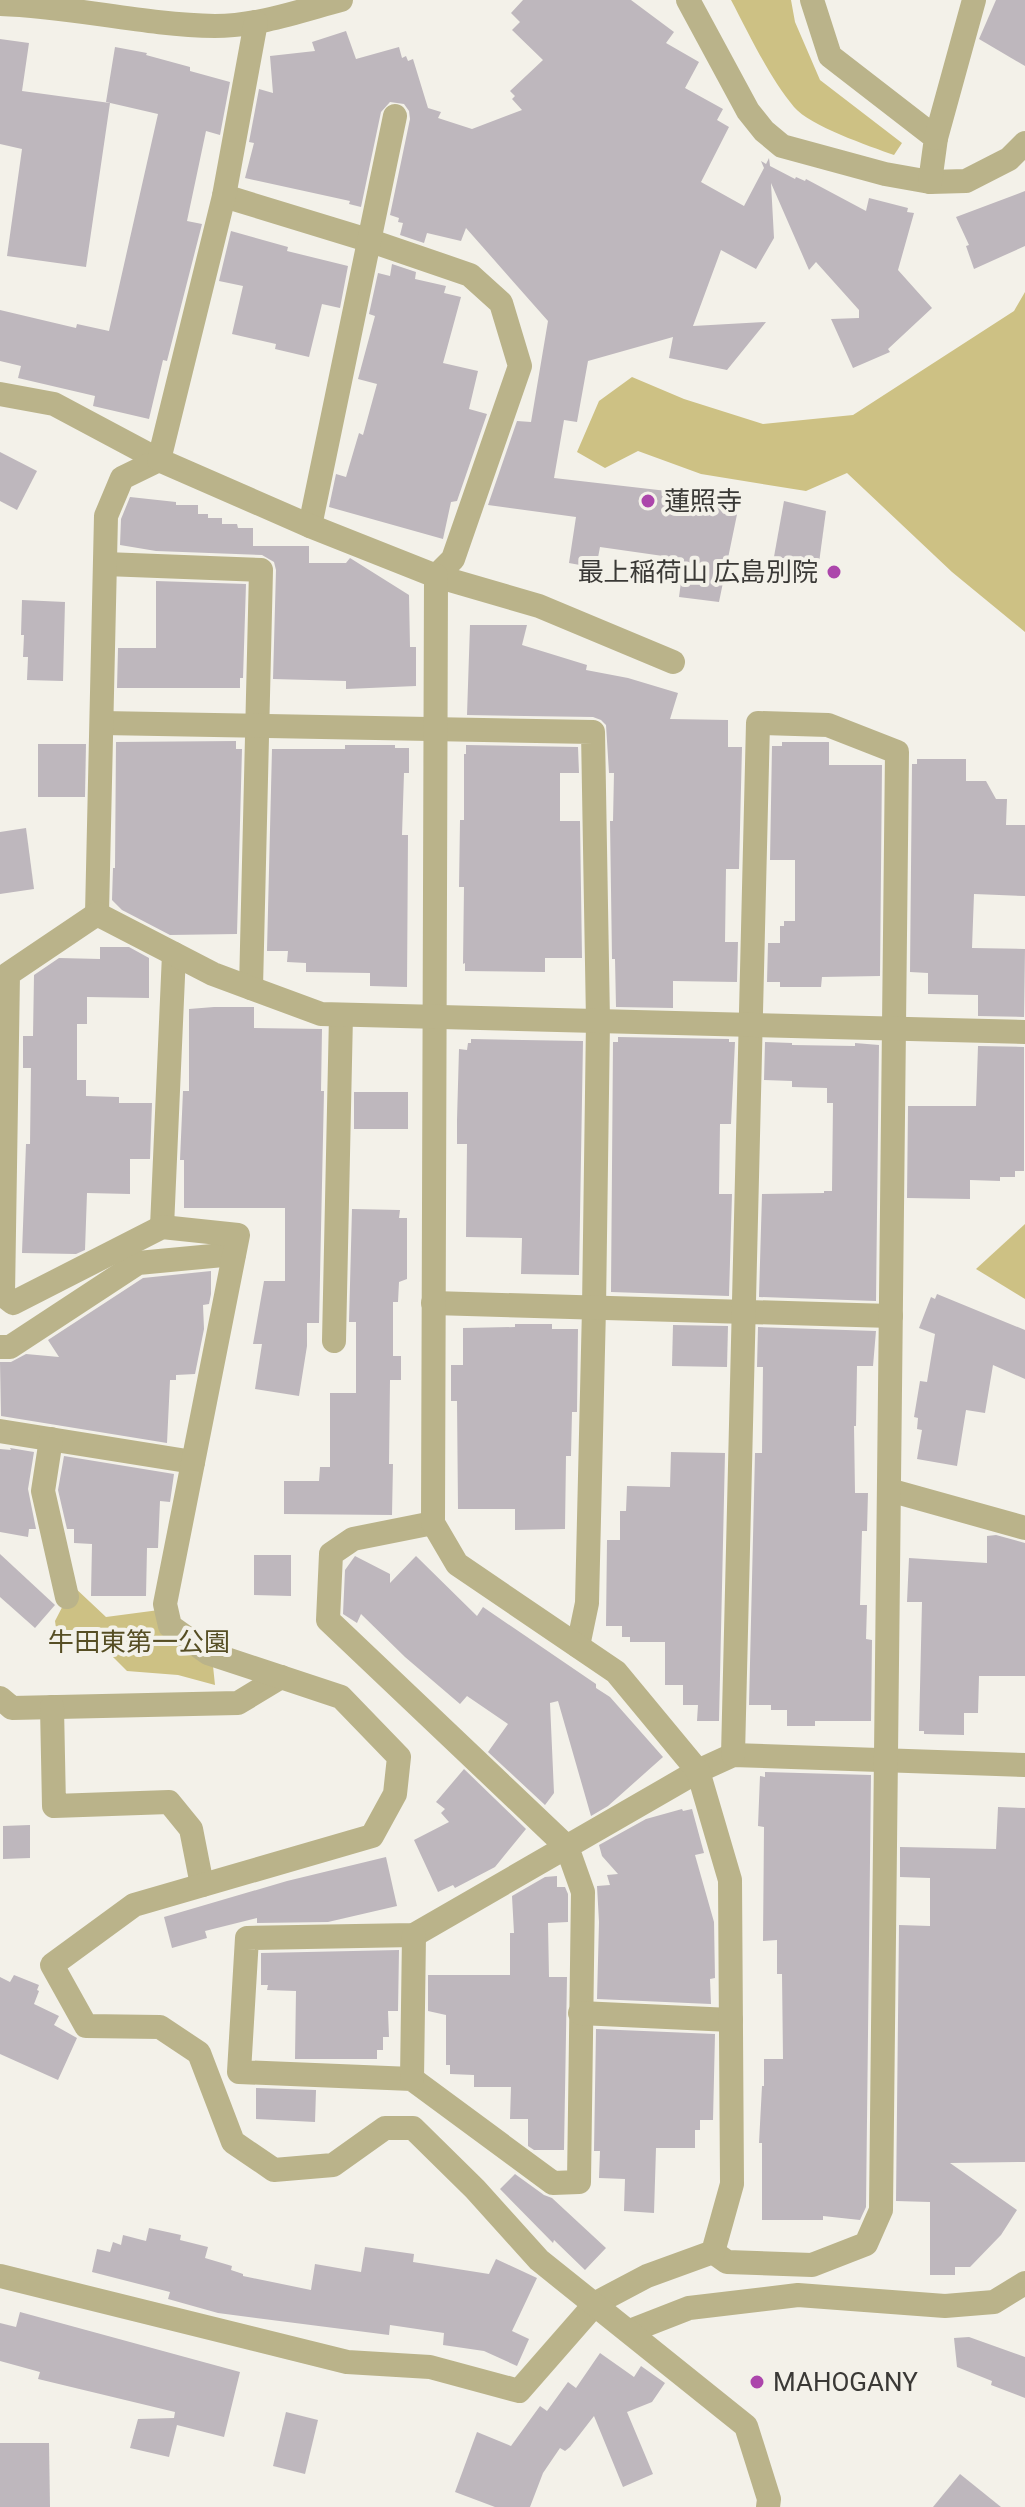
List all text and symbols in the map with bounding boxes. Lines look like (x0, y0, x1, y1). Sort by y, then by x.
place label: 蓮照寺 (664, 486, 742, 516)
marker: 蓮照寺 (639, 492, 657, 510)
place label: 最上稲荷山 広島別院 (578, 557, 818, 587)
marker: 最上稲荷山 広島別院 (825, 563, 843, 581)
park label: 牛田東第一公園 (48, 1627, 230, 1657)
place label: MAHOGANY (773, 2367, 918, 2397)
marker: MAHOGANY (748, 2373, 766, 2391)

